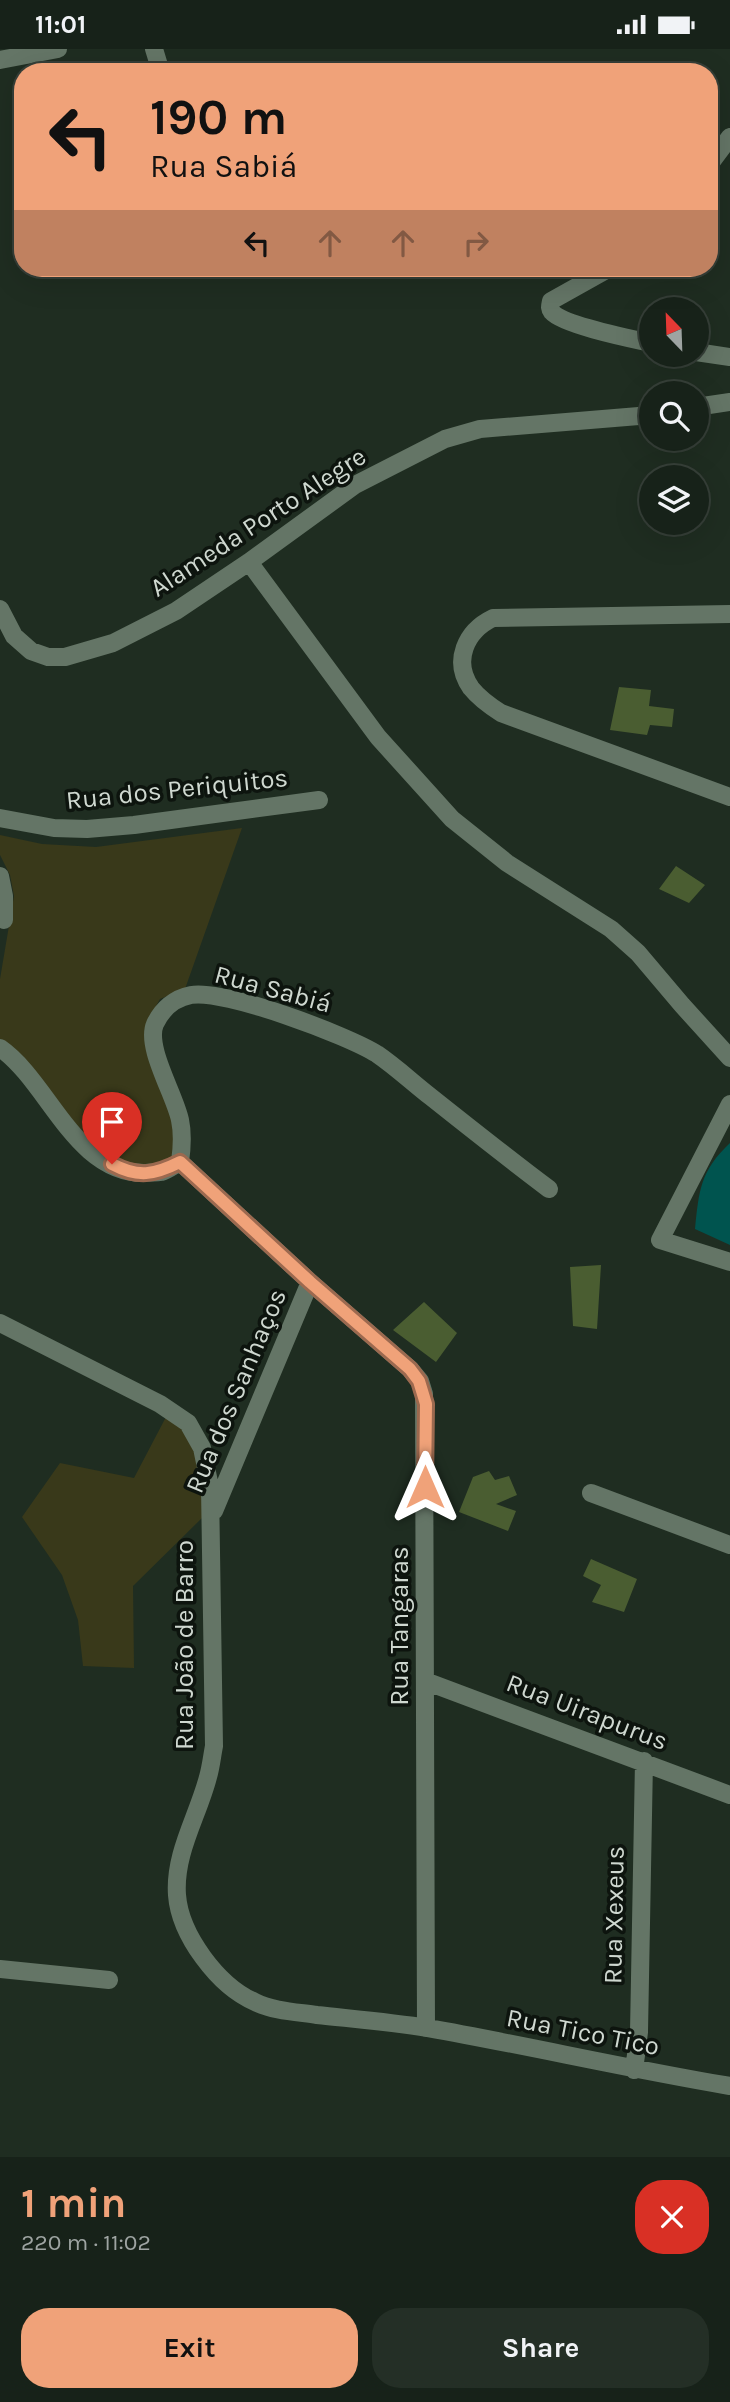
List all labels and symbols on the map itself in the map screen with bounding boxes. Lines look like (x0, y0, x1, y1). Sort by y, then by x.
north arrow (639, 297, 709, 367)
street label: Alameda Porto Alegre (144, 441, 372, 603)
street label: Rua dos Periquitos (65, 762, 289, 816)
street label: Rua Sabiá (211, 959, 335, 1019)
pin (82, 1092, 142, 1164)
street label: Rua dos Sanhaços (179, 1284, 293, 1498)
position arrow (388, 1450, 462, 1524)
street label: Rua João de Barro (169, 1540, 200, 1750)
street label: Rua Tangaras (384, 1546, 415, 1706)
street label: Rua Uirapurus (502, 1667, 672, 1757)
street label: Rua Xexeus (597, 1846, 631, 1984)
street label: Rua Tico Tico (504, 2002, 662, 2062)

